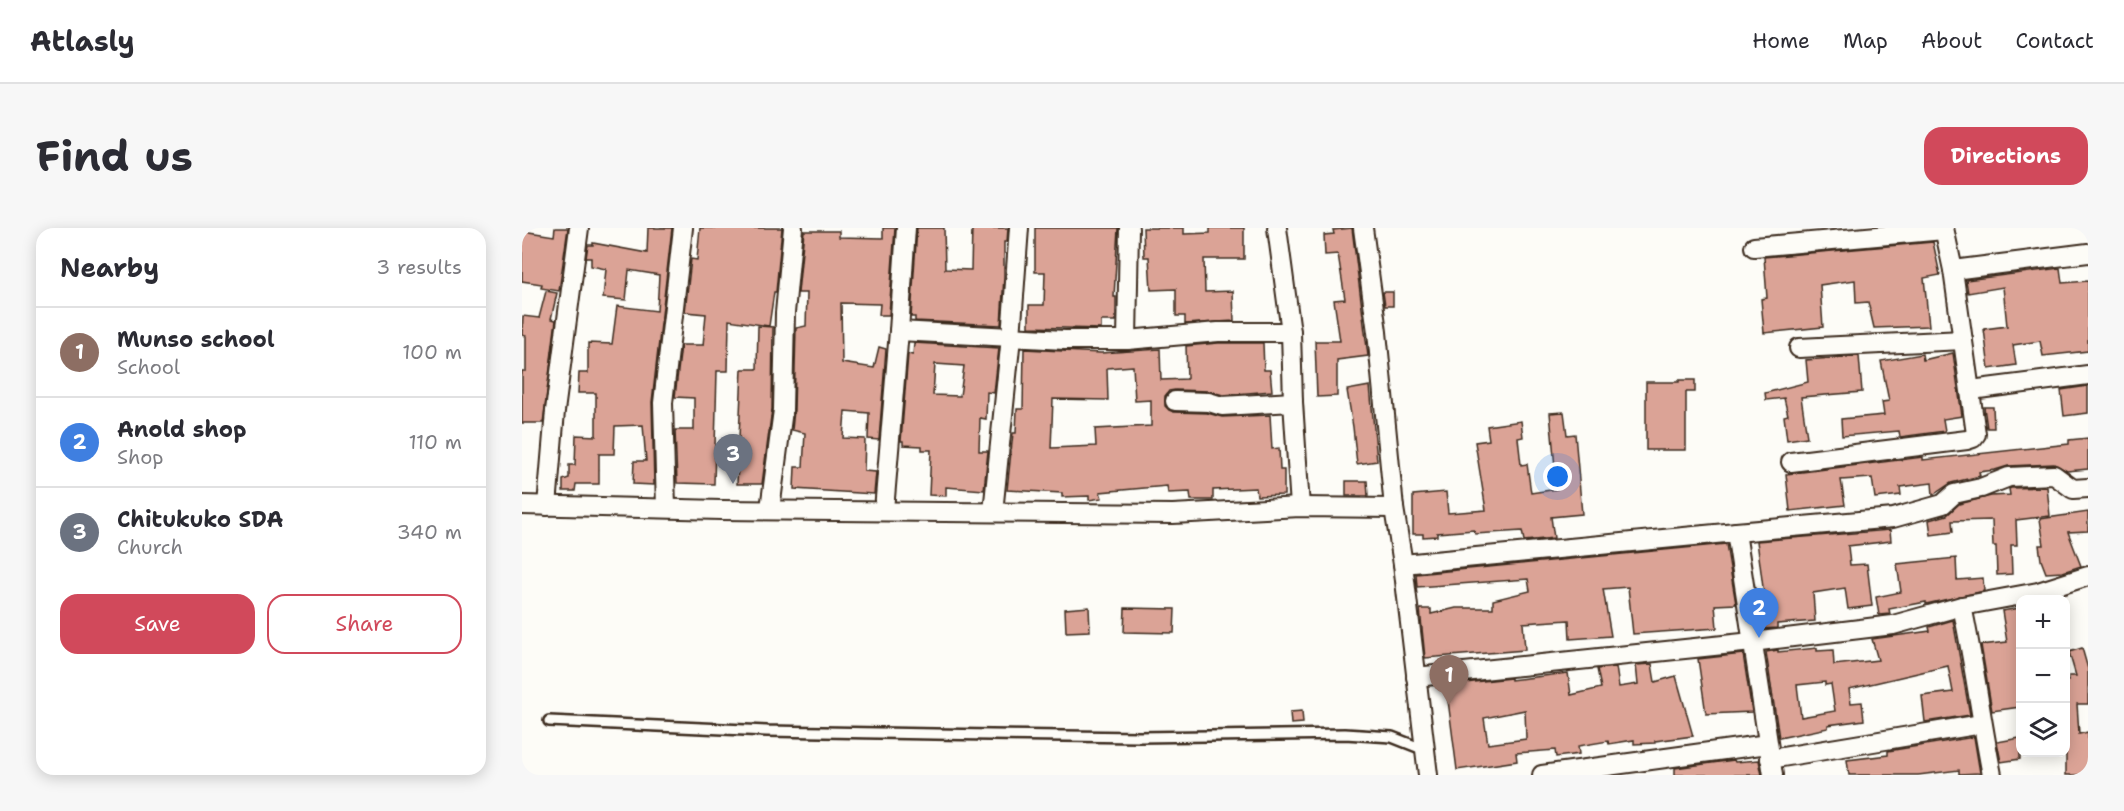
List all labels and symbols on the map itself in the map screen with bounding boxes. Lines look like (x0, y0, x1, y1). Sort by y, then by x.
pin: 3 (714, 434, 752, 484)
your location (1543, 462, 1572, 491)
pin: 2 (1740, 588, 1778, 638)
pin: 1 (1430, 656, 1468, 705)

